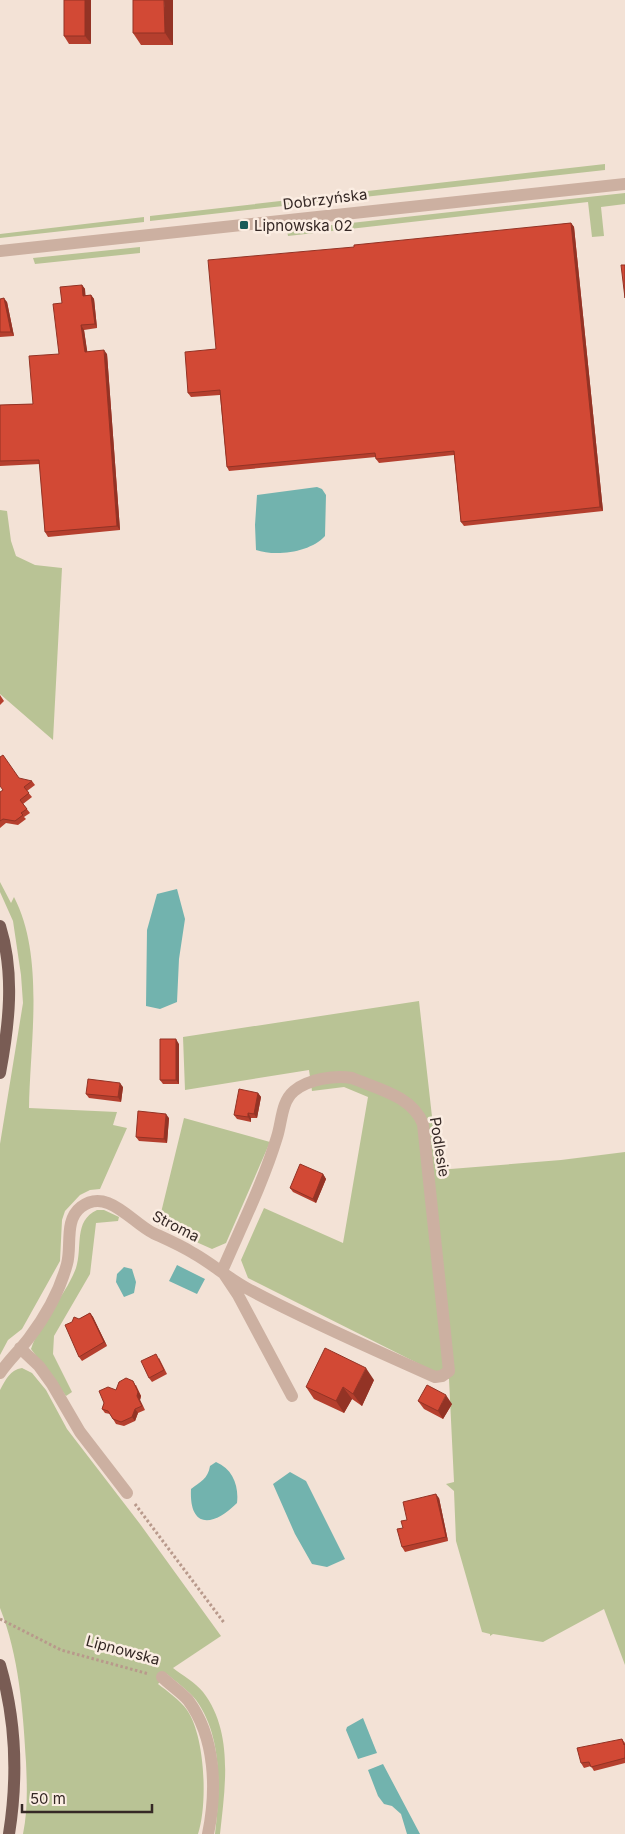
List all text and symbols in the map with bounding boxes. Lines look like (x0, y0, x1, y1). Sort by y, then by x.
street label: Dobrzyńska (282, 184, 368, 214)
place label: Lipnowska 02 (254, 216, 353, 235)
marker: Lipnowska 02 (238, 219, 250, 231)
street label: Podlesie (426, 1116, 454, 1178)
street label: Stroma (149, 1206, 203, 1246)
street label: Lipnowska (84, 1631, 162, 1669)
scale bar (22, 1782, 152, 1814)
text: 50 m (30, 1789, 66, 1808)

